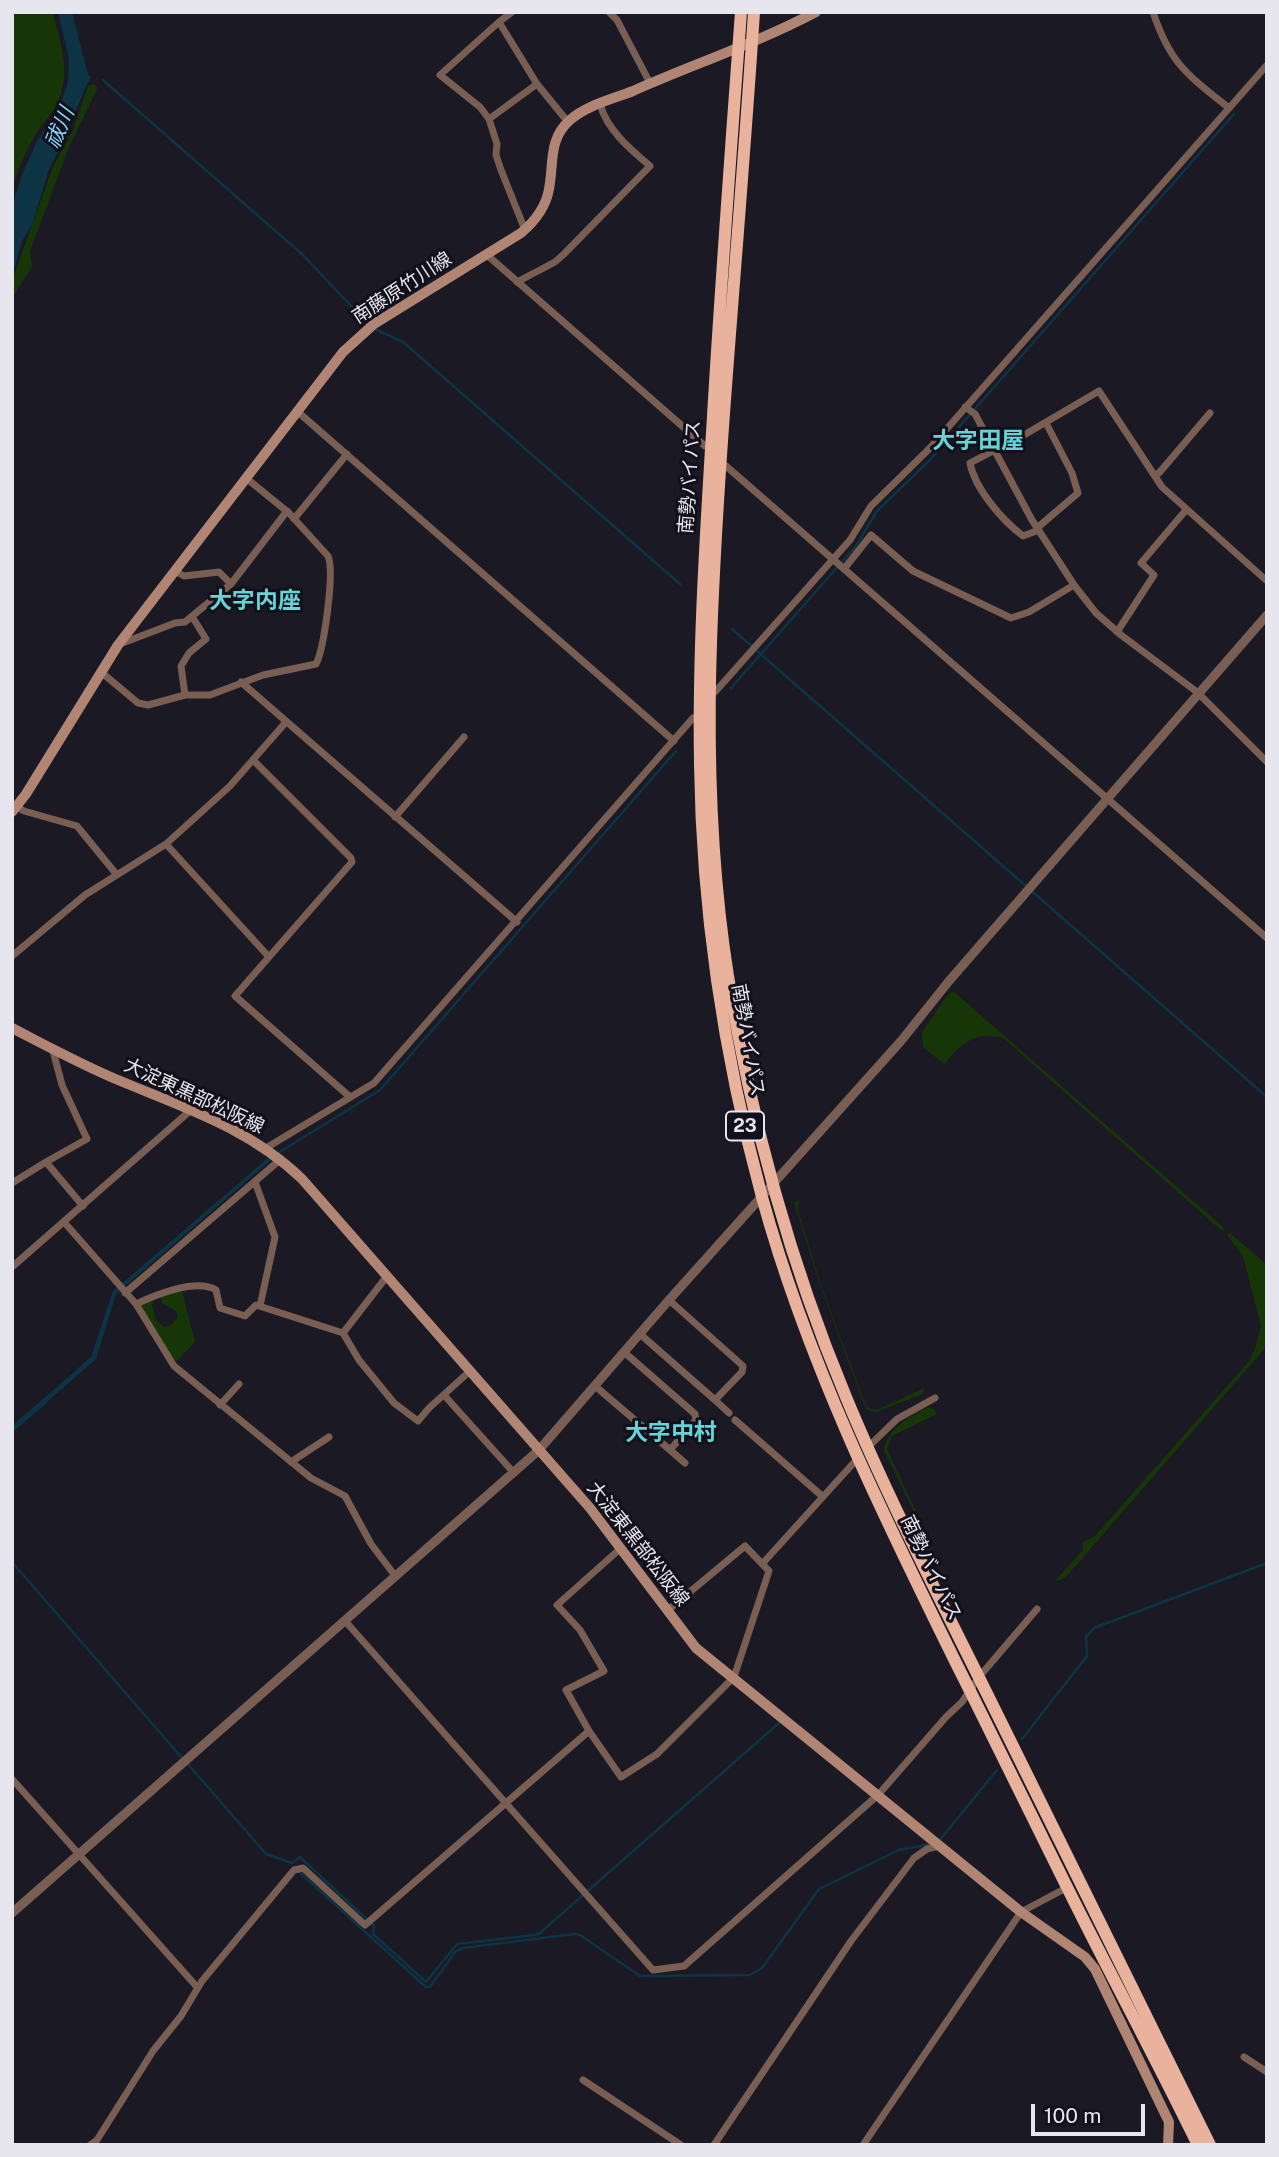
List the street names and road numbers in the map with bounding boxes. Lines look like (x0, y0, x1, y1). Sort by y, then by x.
street label: 南藤原竹川線 (348, 247, 456, 329)
street label: 南勢バイパス (675, 419, 705, 535)
street label: 南勢バイパス (727, 982, 769, 1098)
street label: 大淀東黒部松阪線 (120, 1054, 268, 1138)
road number: 23 (726, 1112, 764, 1140)
street label: 大淀東黒部松阪線 (582, 1477, 694, 1611)
street label: 南勢バイパス (896, 1512, 966, 1624)

